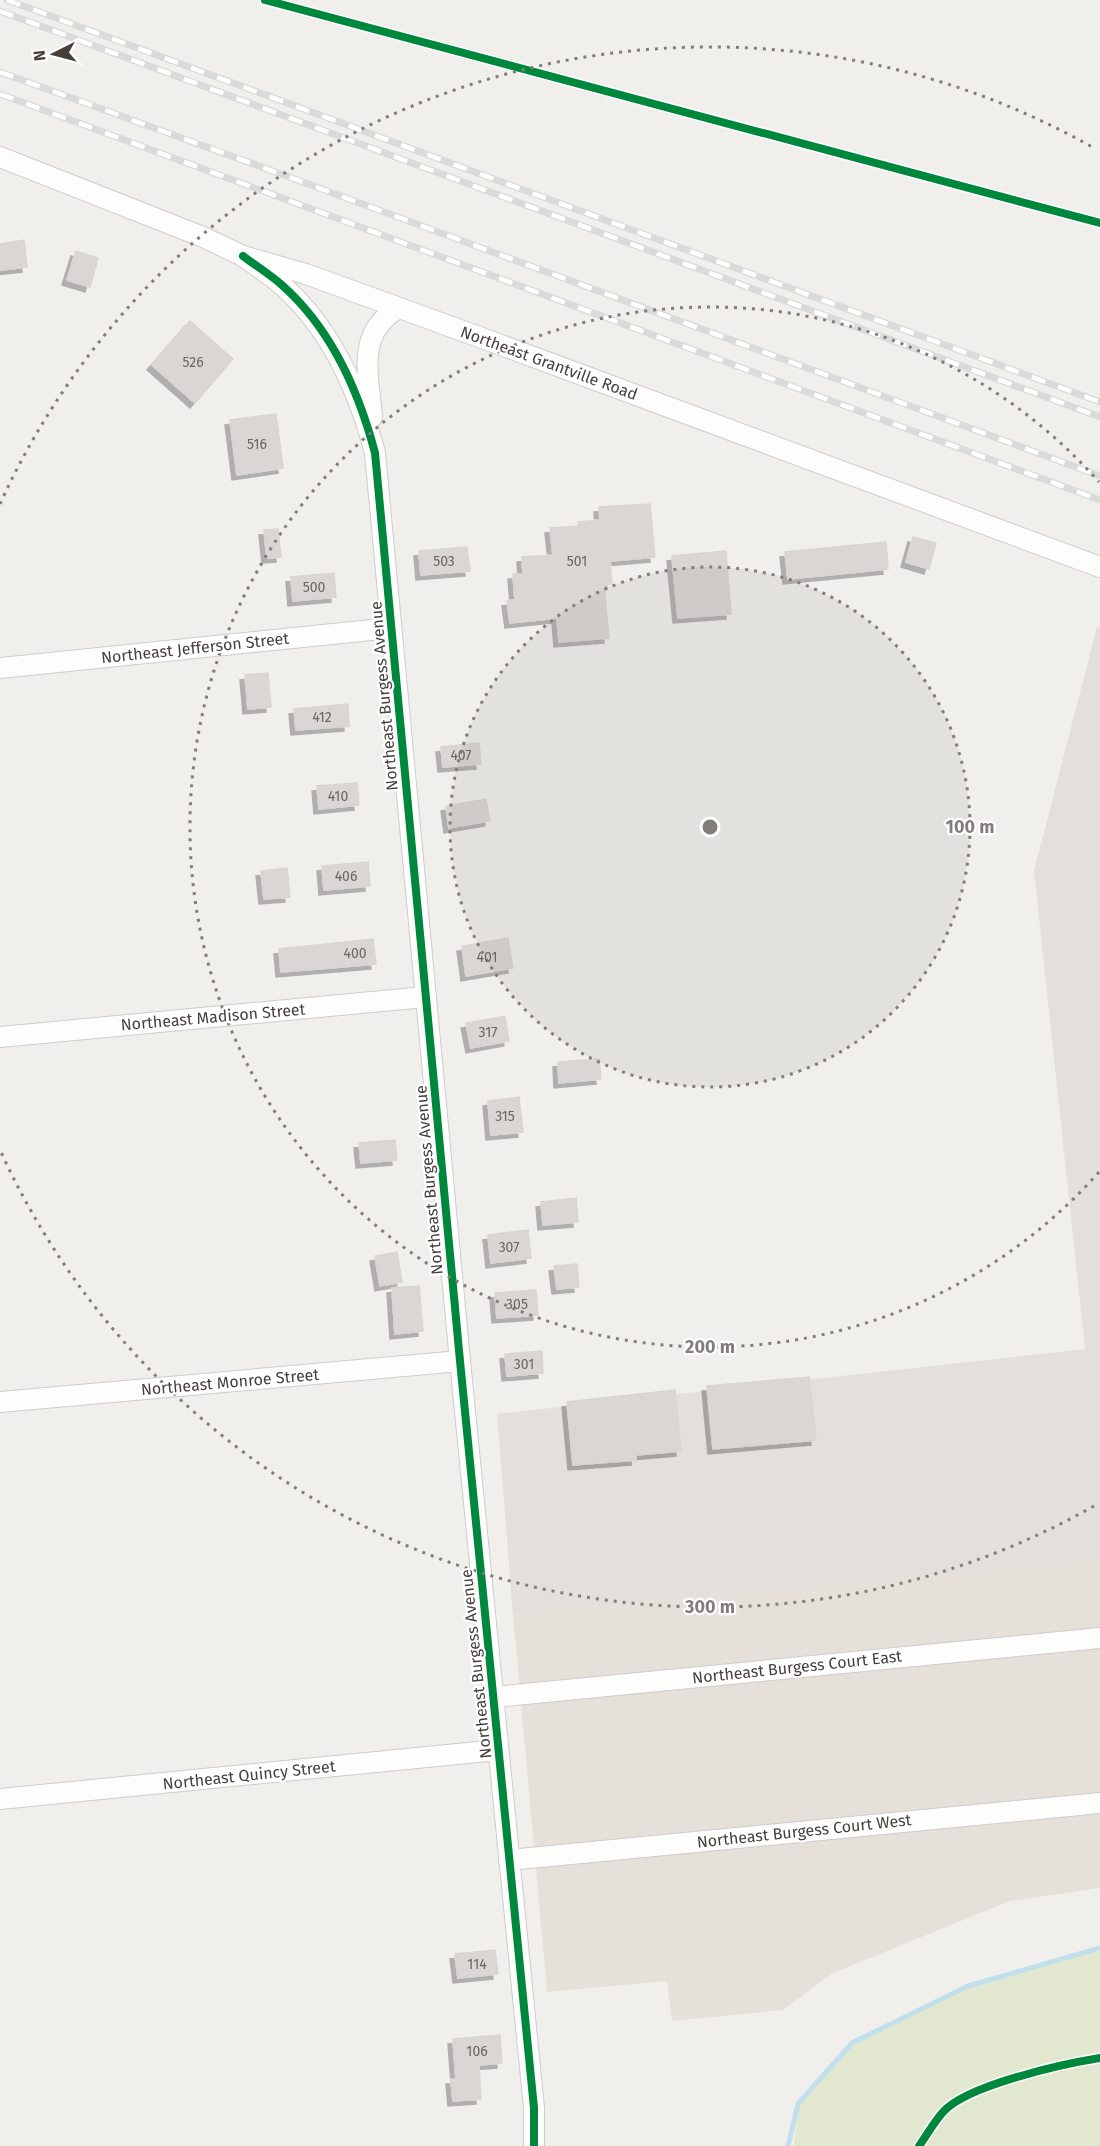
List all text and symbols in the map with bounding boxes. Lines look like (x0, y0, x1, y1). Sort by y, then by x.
north arrow (24, 24, 84, 84)
text: N (30, 49, 50, 62)
street label: Northeast Grantville Road (458, 322, 640, 404)
house number: 526 (182, 354, 204, 371)
house number: 516 (247, 436, 267, 453)
house number: 503 (433, 553, 455, 570)
house number: 501 (567, 553, 587, 570)
house number: 500 (303, 579, 326, 596)
street label: Northeast Burgess Avenue (366, 600, 402, 792)
street label: Northeast Jefferson Street (100, 629, 290, 667)
house number: 412 (312, 709, 332, 726)
house number: 407 (450, 747, 472, 764)
house number: 410 (328, 788, 348, 805)
text: 100 m (946, 816, 994, 838)
centre of rings (700, 817, 720, 837)
house number: 406 (335, 868, 357, 885)
house number: 400 (343, 945, 367, 962)
house number: 401 (477, 949, 497, 966)
street label: Northeast Madison Street (120, 999, 306, 1035)
house number: 317 (479, 1024, 497, 1041)
street label: Northeast Burgess Avenue (411, 1084, 447, 1276)
house number: 315 (495, 1108, 515, 1125)
house number: 307 (499, 1239, 519, 1256)
house number: 305 (506, 1296, 528, 1313)
text: 200 m (685, 1336, 735, 1358)
house number: 301 (514, 1356, 534, 1373)
street label: Northeast Monroe Street (140, 1365, 320, 1399)
street label: Northeast Burgess Avenue (457, 1568, 495, 1760)
text: 300 m (684, 1596, 735, 1618)
street label: Northeast Burgess Court East (691, 1647, 903, 1687)
street label: Northeast Quincy Street (162, 1756, 337, 1794)
street label: Northeast Burgess Court West (696, 1810, 912, 1852)
house number: 114 (467, 1956, 487, 1973)
house number: 106 (466, 2043, 488, 2060)

